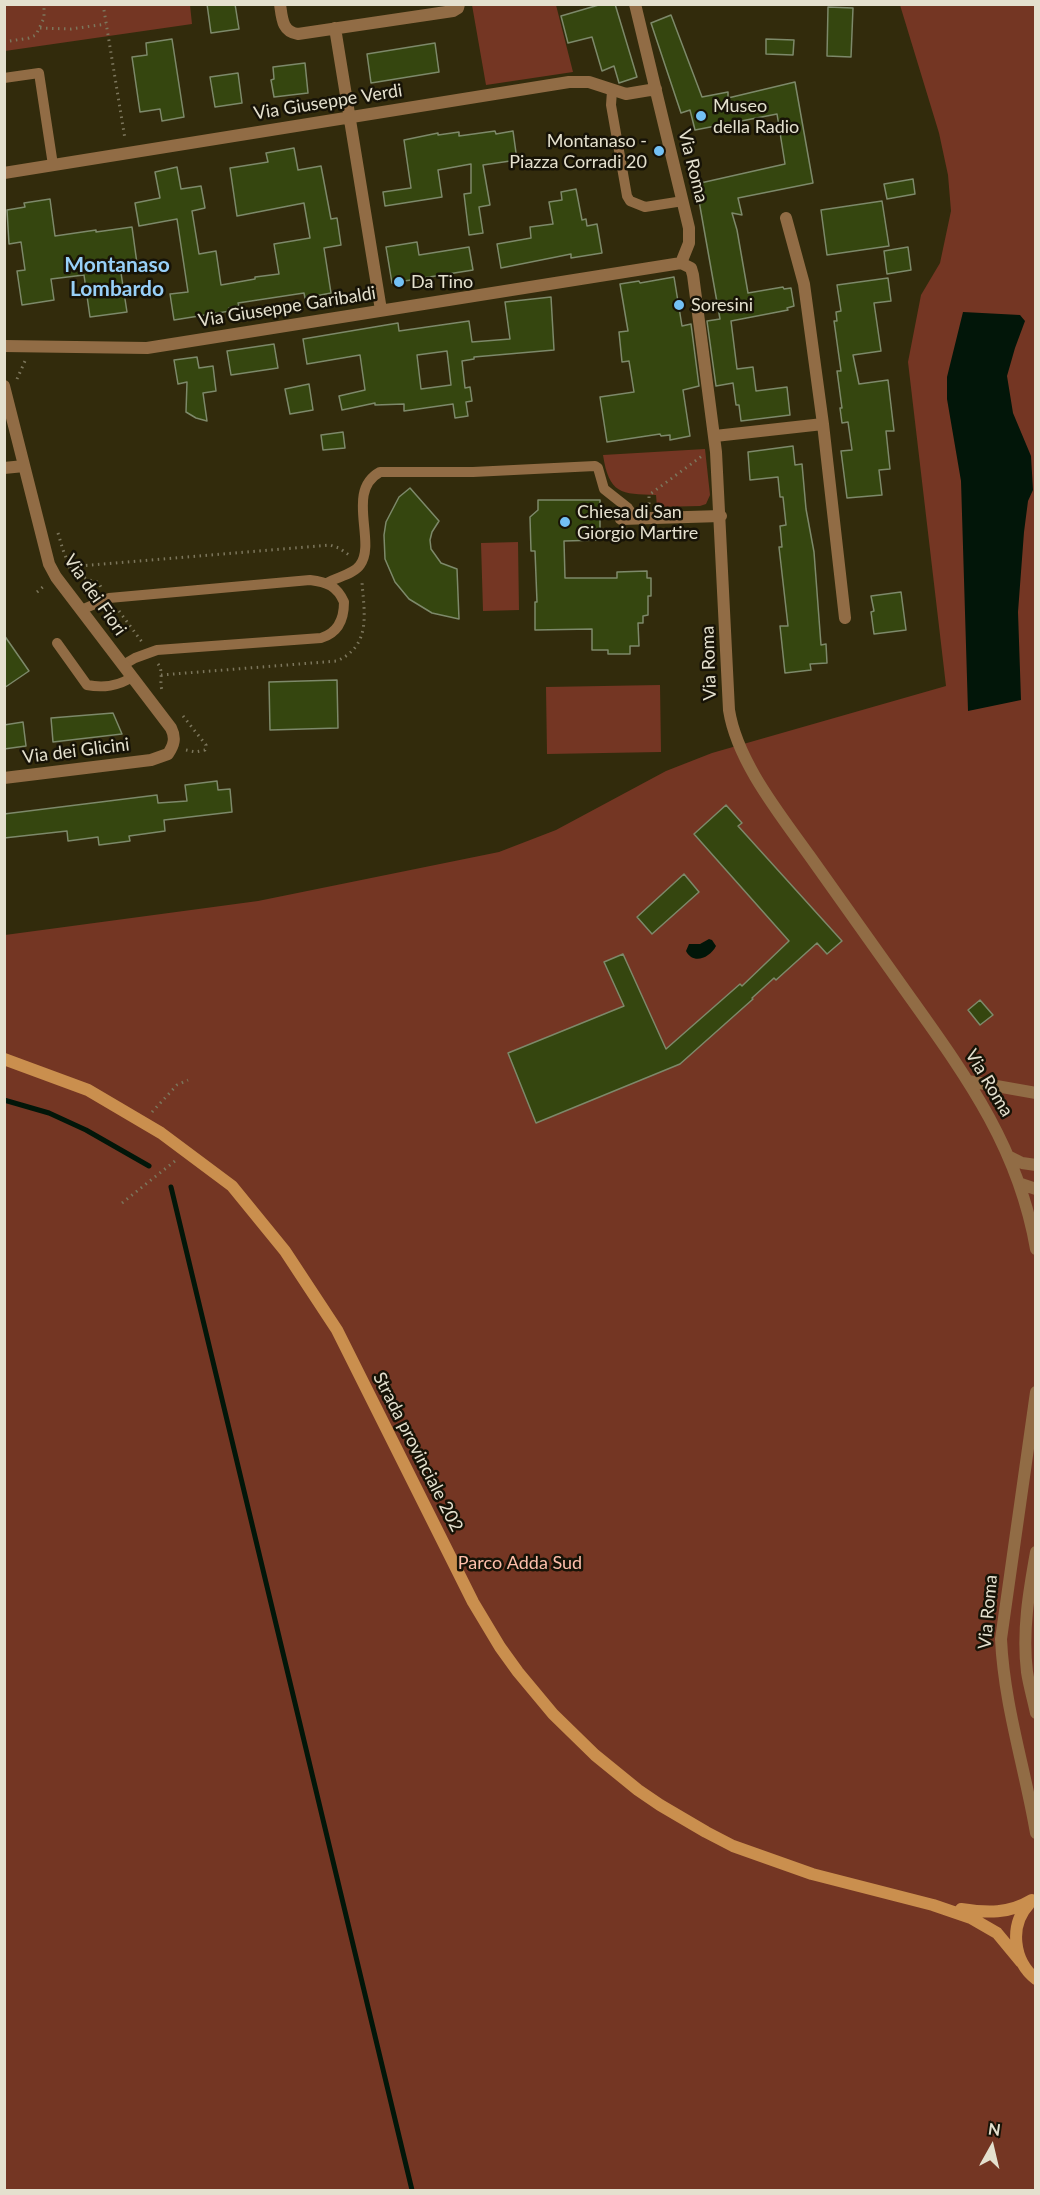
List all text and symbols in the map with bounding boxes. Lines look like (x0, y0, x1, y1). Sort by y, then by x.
street label: Via Giuseppe Verdi (252, 80, 404, 124)
place label: Museo della Radio (713, 95, 799, 138)
marker: Museo della Radio (694, 109, 708, 123)
street label: Via Roma (673, 127, 713, 205)
place label: Montanaso - Piazza Corradi 20 (509, 130, 647, 172)
marker: Montanaso - Piazza Corradi 20 (652, 144, 666, 158)
district label: Montanaso Lombardo (64, 252, 170, 302)
place label: Da Tino (411, 271, 473, 293)
marker: Da Tino (392, 275, 406, 289)
street label: Via Giuseppe Garibaldi (197, 282, 377, 332)
place label: Soresini (691, 294, 753, 316)
marker: Soresini (672, 298, 686, 312)
place label: Chiesa di San Giorgio Martire (577, 501, 698, 544)
marker: Chiesa di San Giorgio Martire (558, 515, 572, 529)
street label: Via dei Fiori (59, 550, 131, 640)
street label: Via Roma (697, 625, 721, 701)
street label: Via dei Glicini (21, 734, 131, 768)
street label: Via Roma (961, 1045, 1017, 1121)
street label: Strada provinciale 202 (368, 1369, 468, 1535)
park label: Parco Adda Sud (458, 1552, 582, 1574)
street label: Via Roma (974, 1574, 1002, 1650)
north arrow (962, 2117, 1022, 2177)
text: N (987, 2118, 1002, 2139)

